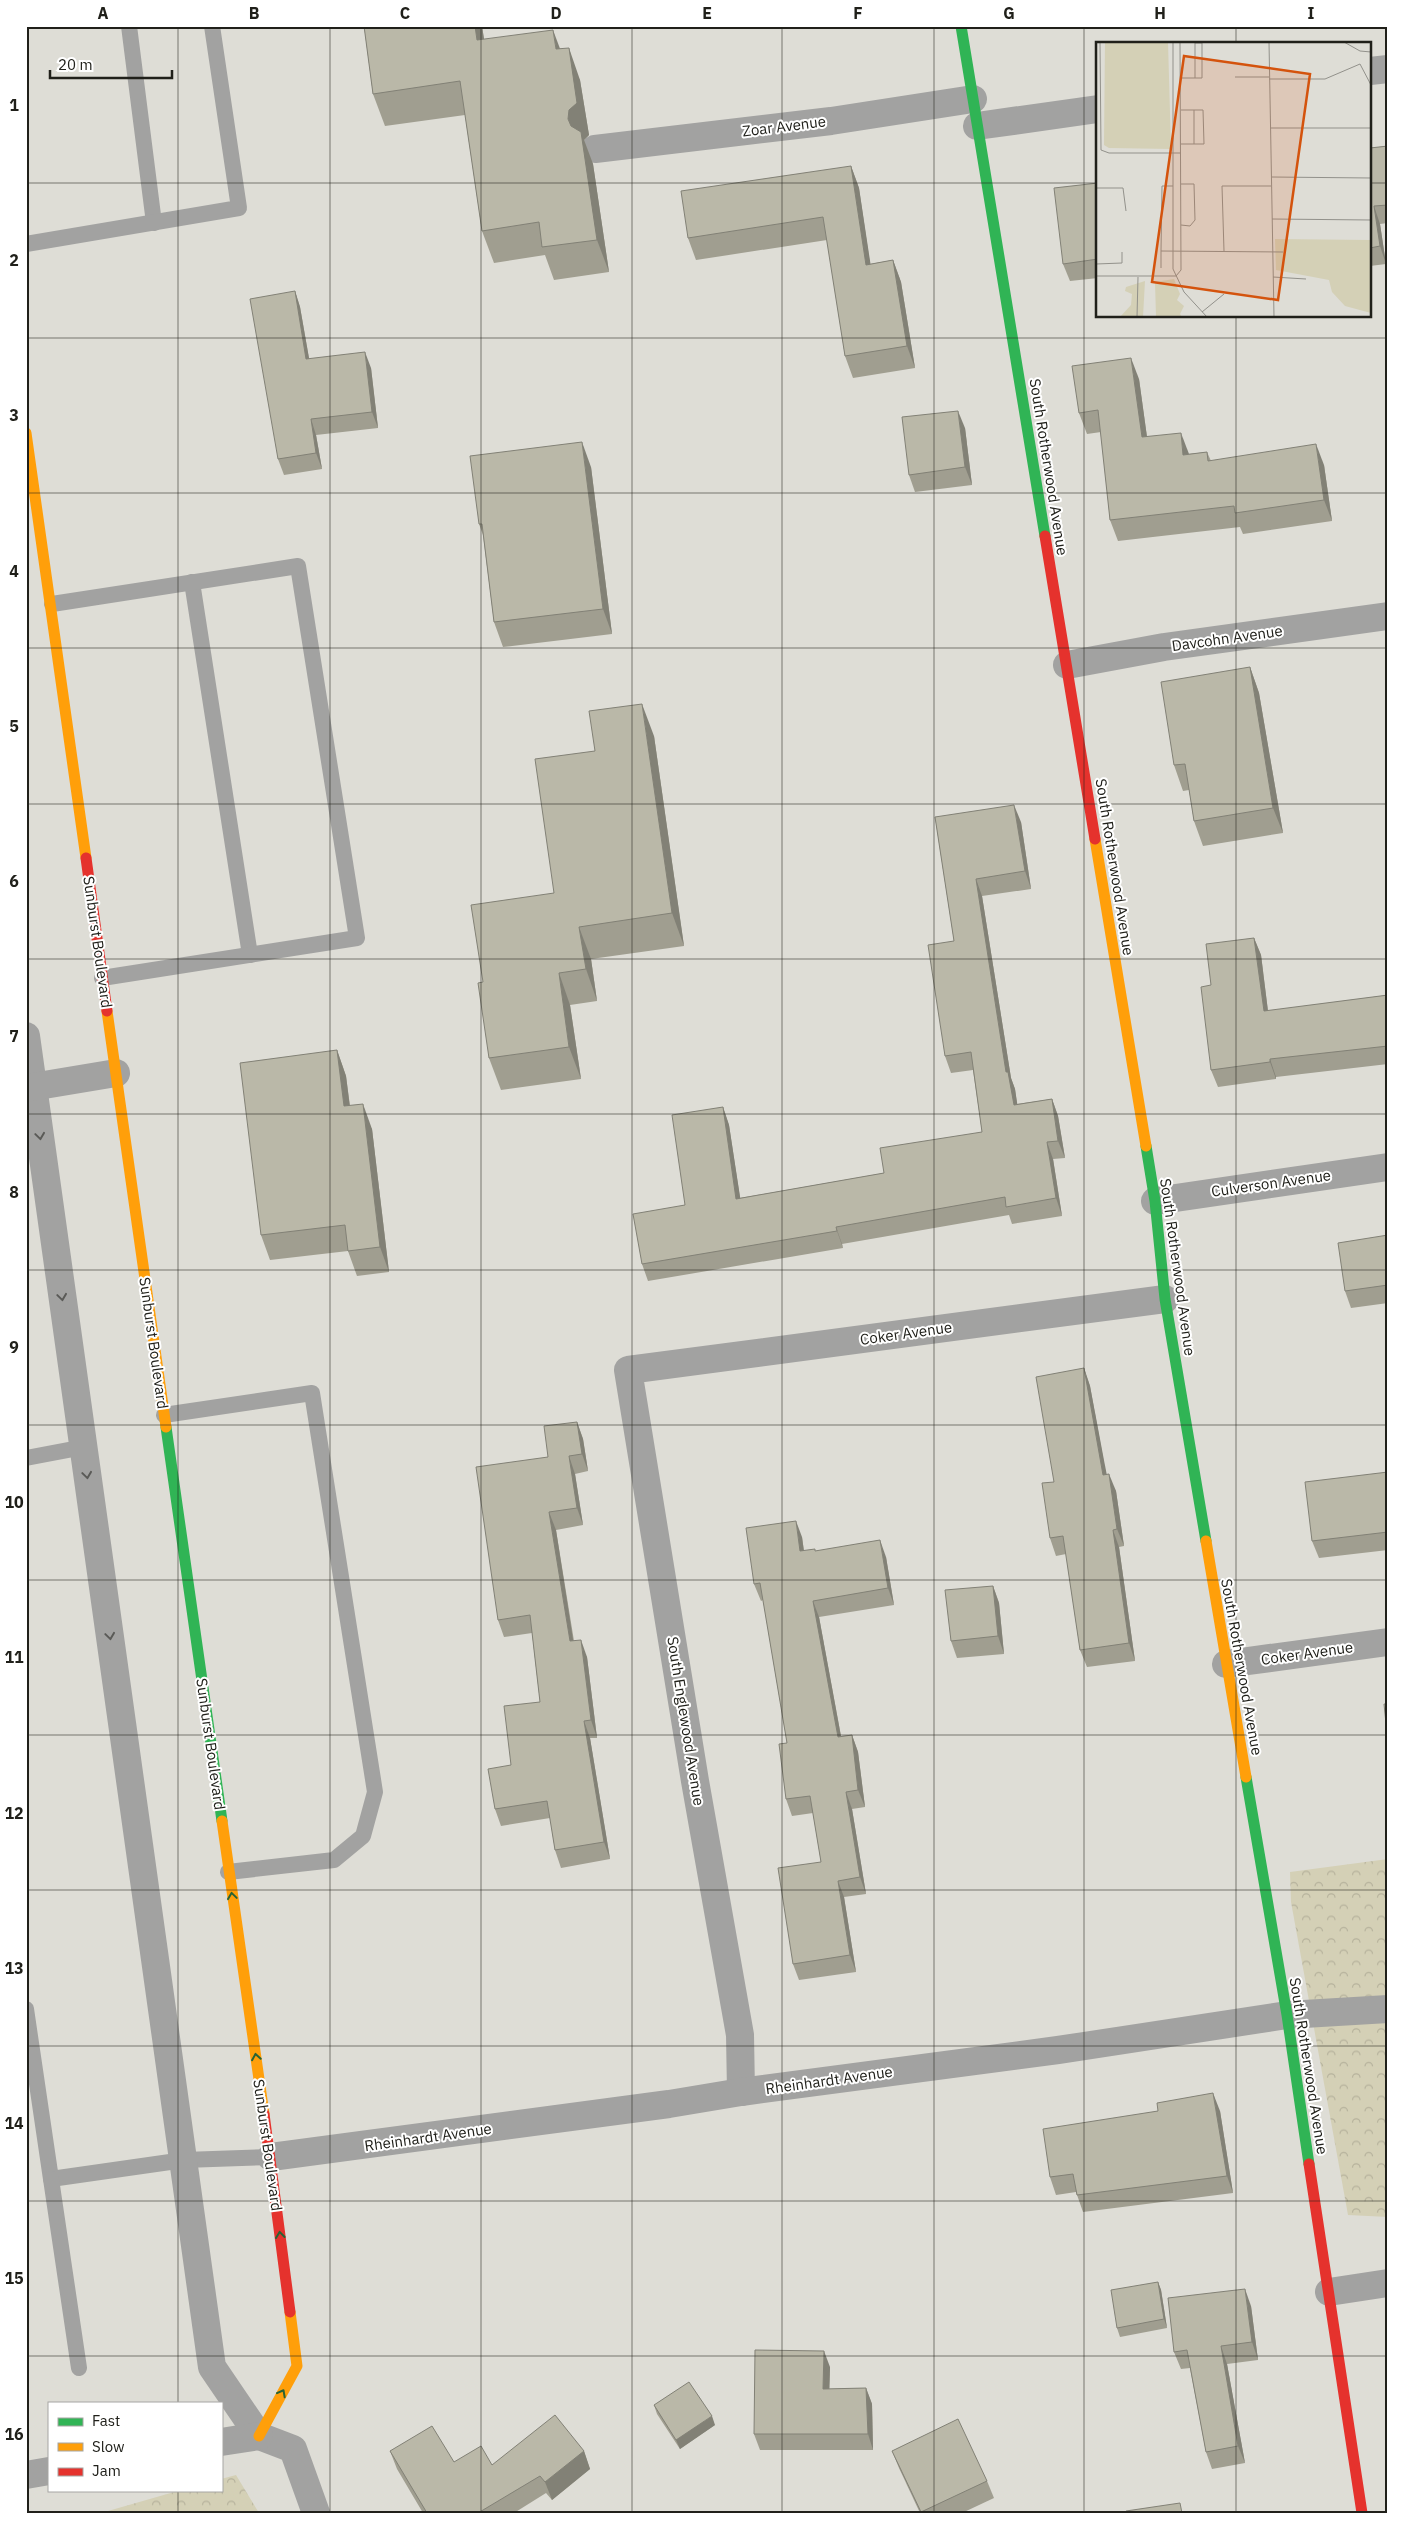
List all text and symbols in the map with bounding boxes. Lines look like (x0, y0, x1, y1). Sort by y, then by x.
text: A (98, 3, 109, 23)
text: B (249, 3, 260, 23)
text: C (400, 3, 410, 23)
text: D (550, 3, 562, 23)
text: E (702, 3, 712, 23)
text: F (853, 3, 863, 23)
text: G (1003, 3, 1015, 23)
text: H (1154, 3, 1166, 23)
text: I (1308, 3, 1315, 23)
inset map (1096, 42, 1372, 318)
scale bar (50, 48, 172, 80)
text: 20 m (58, 55, 93, 74)
text: 1 (9, 95, 19, 115)
street label: Zoar Avenue (741, 111, 827, 141)
text: 2 (9, 250, 19, 270)
street label: South Rotherwood Avenue (1026, 377, 1072, 557)
text: 3 (9, 405, 19, 425)
text: 4 (9, 561, 19, 581)
street label: Davcohn Avenue (1170, 621, 1284, 655)
text: 5 (9, 716, 19, 736)
street label: South Rotherwood Avenue (1092, 777, 1138, 957)
text: 6 (9, 871, 19, 891)
street label: Sunburst Boulevard (79, 875, 117, 1009)
text: 7 (9, 1026, 19, 1046)
one-way arrow (34, 1131, 44, 1140)
street label: Culverson Avenue (1210, 1165, 1332, 1201)
street label: South Rotherwood Avenue (1156, 1177, 1200, 1357)
text: 8 (9, 1182, 19, 1202)
street label: Sunburst Boulevard (135, 1276, 173, 1410)
one-way arrow (57, 1292, 67, 1301)
street label: Coker Avenue (859, 1317, 953, 1349)
text: 9 (9, 1337, 19, 1357)
one-way arrow (82, 1470, 92, 1479)
text: 10 (4, 1492, 24, 1512)
street label: South Rotherwood Avenue (1217, 1577, 1267, 1757)
one-way arrow (104, 1632, 115, 1640)
street label: South Englewood Avenue (663, 1635, 709, 1807)
street label: Coker Avenue (1260, 1637, 1354, 1669)
text: 11 (4, 1647, 24, 1667)
street label: Sunburst Boulevard (192, 1677, 230, 1811)
text: 12 (4, 1803, 24, 1823)
one-way arrow (227, 1892, 238, 1900)
text: 13 (4, 1958, 24, 1978)
street label: South Rotherwood Avenue (1286, 1976, 1332, 2156)
one-way arrow (251, 2052, 261, 2061)
street label: Rheinhardt Avenue (764, 2062, 894, 2098)
street label: Sunburst Boulevard (249, 2078, 287, 2212)
text: 14 (4, 2113, 24, 2133)
street label: Rheinhardt Avenue (363, 2119, 493, 2155)
one-way arrow (276, 2231, 286, 2239)
text: 15 (4, 2268, 24, 2288)
one-way arrow (276, 2389, 286, 2398)
legend (48, 2402, 222, 2492)
text: Fast (92, 2411, 120, 2430)
text: 16 (4, 2424, 24, 2444)
text: Slow (92, 2437, 125, 2456)
text: Jam (92, 2461, 121, 2480)

